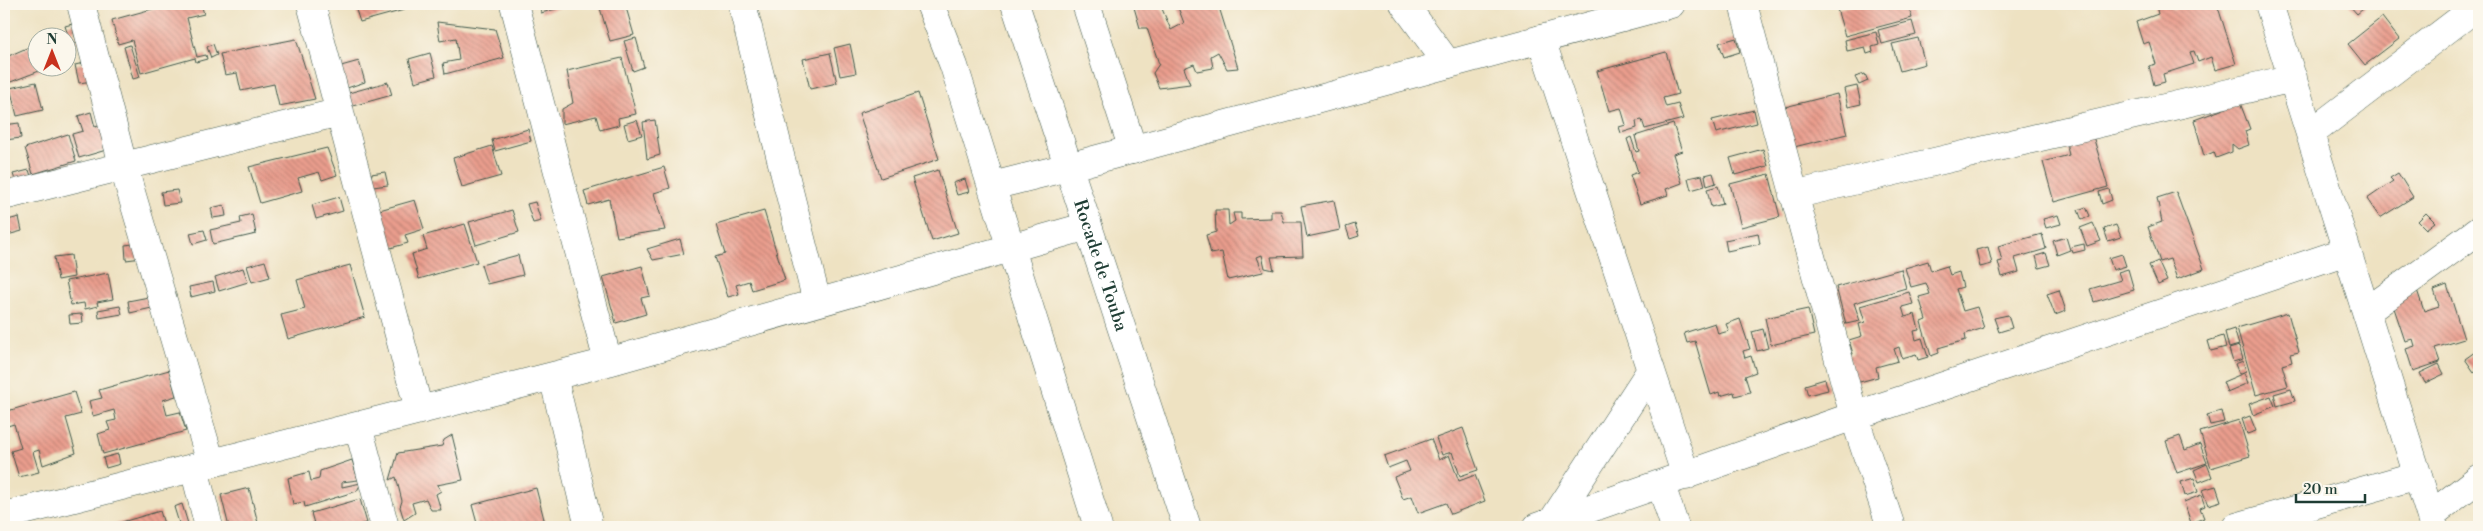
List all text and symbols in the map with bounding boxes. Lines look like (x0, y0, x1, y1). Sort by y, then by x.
north arrow (28, 28, 78, 78)
text: N (46, 31, 58, 49)
street label: Rocade de Touba (1069, 196, 1134, 335)
scale bar (2296, 471, 2364, 503)
text: 20 m (2303, 480, 2338, 499)

